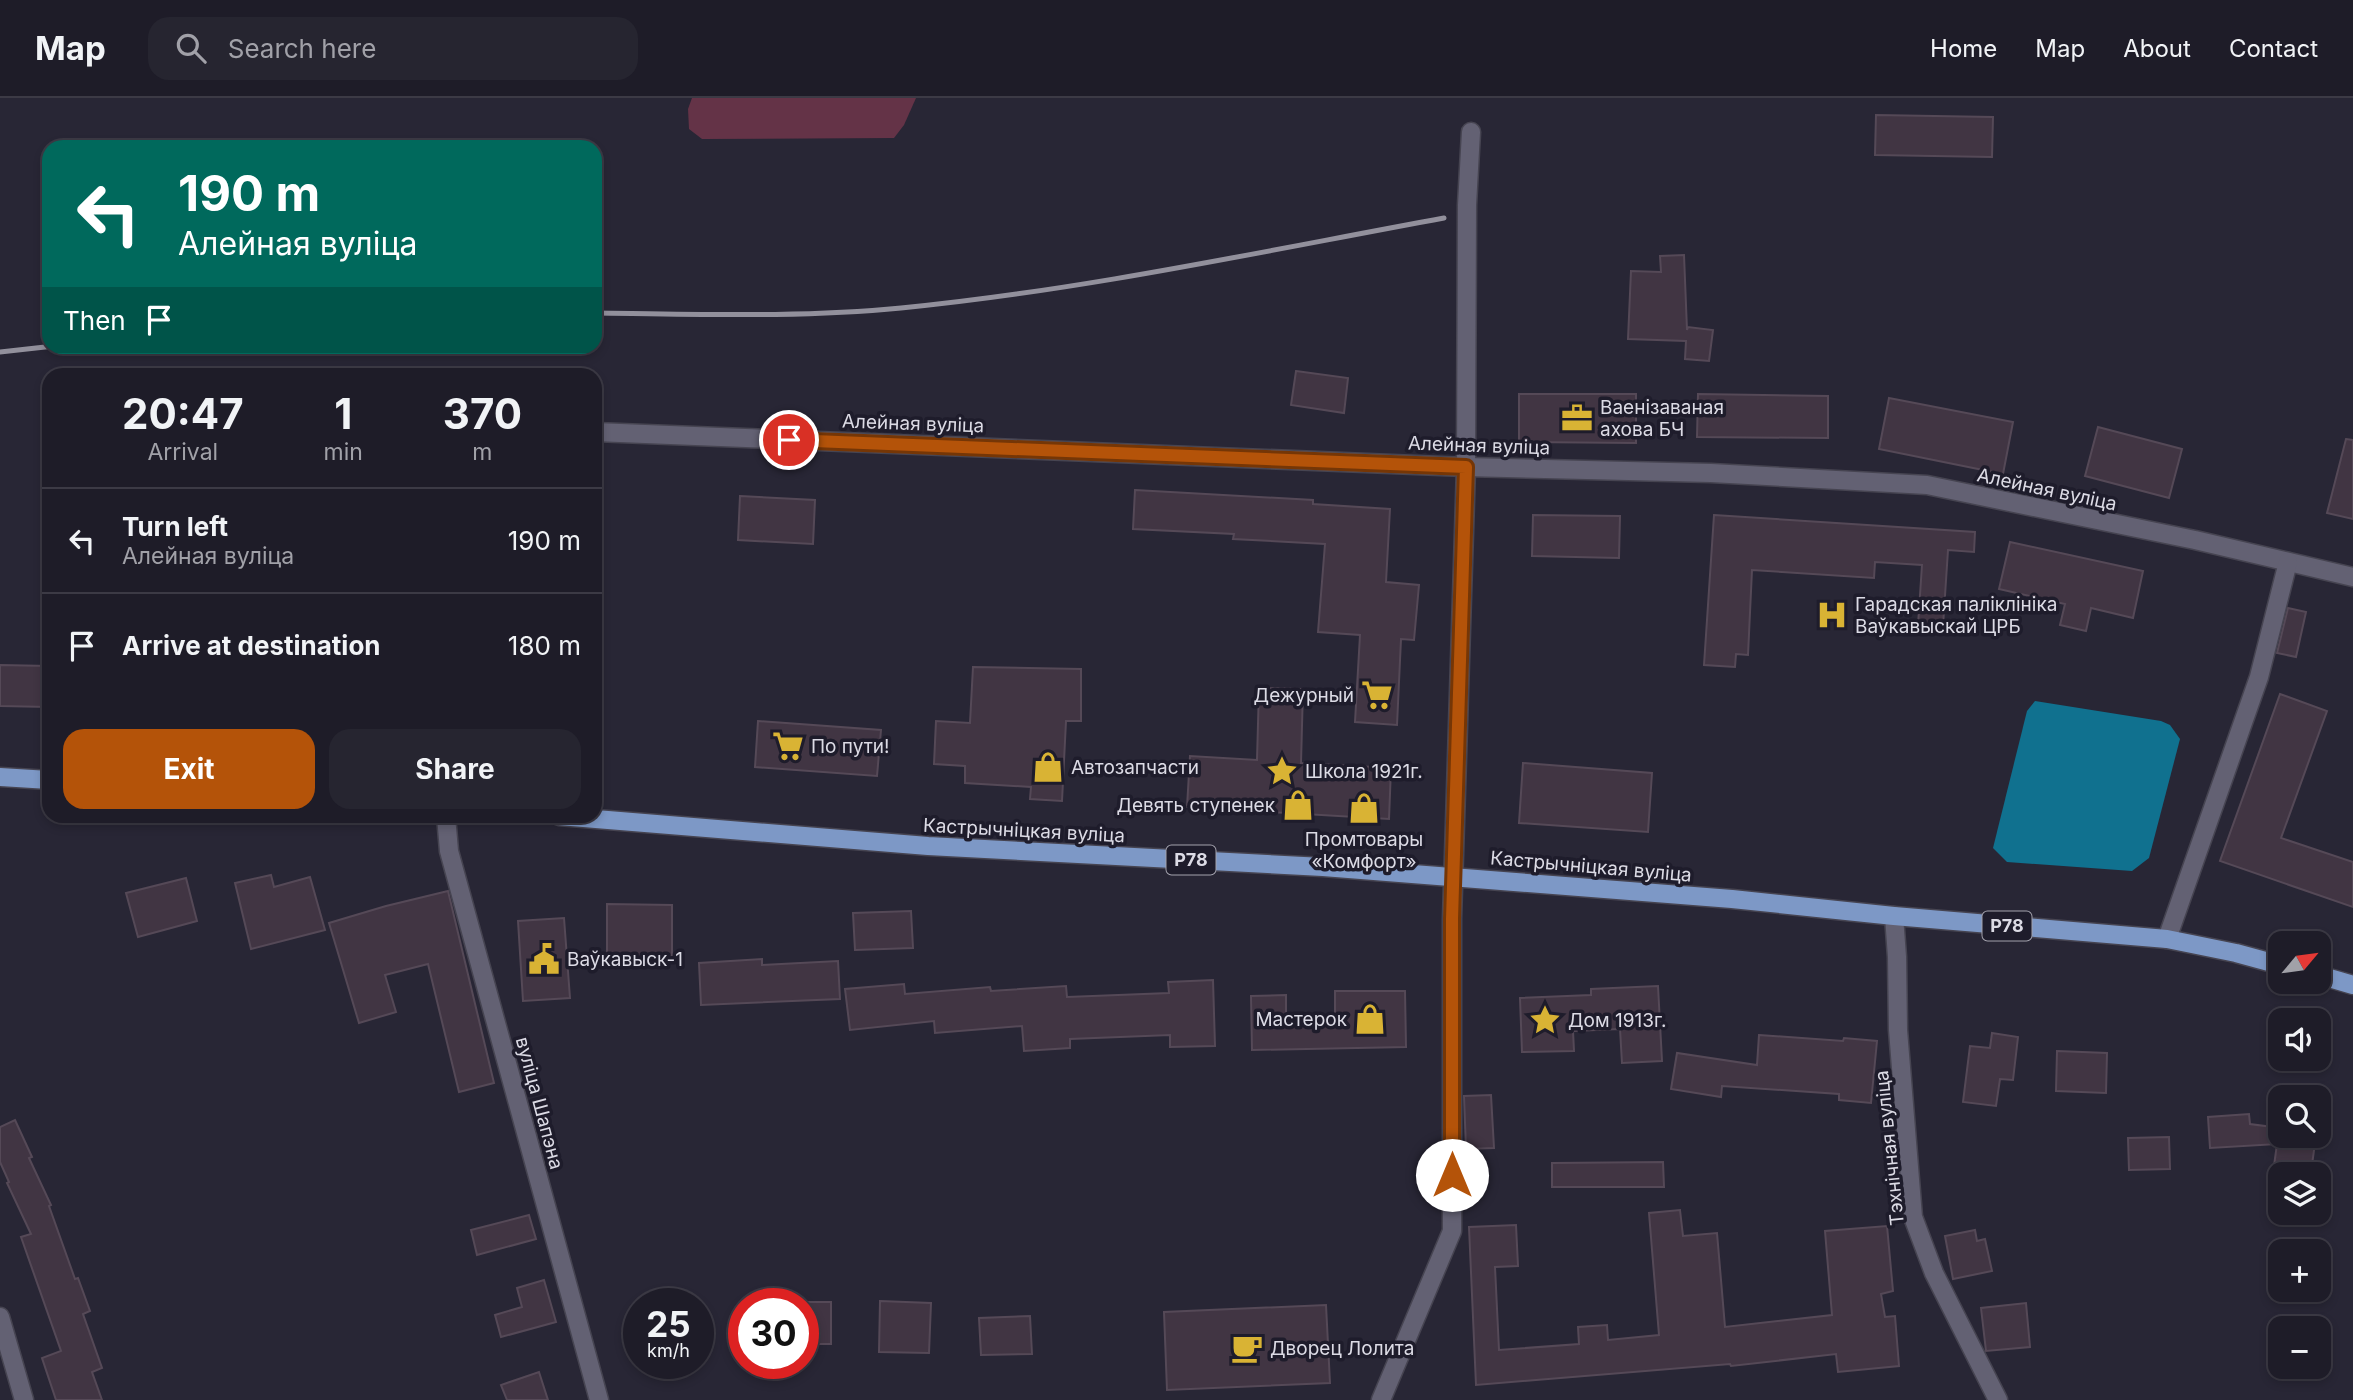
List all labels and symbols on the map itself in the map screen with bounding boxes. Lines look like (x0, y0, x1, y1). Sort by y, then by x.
place label: Ваенізаваная ахова БЧ (1600, 396, 1724, 441)
office icon: Ваенізаваная ахова БЧ (1560, 401, 1594, 435)
pin (759, 410, 819, 470)
street label: Алейная вуліца (842, 410, 984, 437)
street label: Алейная вуліца (1408, 432, 1550, 459)
street label: Алейная вуліца (1975, 463, 2119, 516)
place label: Гарадская паліклініка Ваўкавыскай ЦРБ (1855, 593, 2057, 638)
hospital icon: Гарадская паліклініка Ваўкавыскай ЦРБ (1815, 598, 1849, 632)
supermarket icon: Дежурный (1360, 678, 1394, 712)
place label: Дежурный (1254, 684, 1354, 707)
supermarket icon: По пути! (771, 729, 805, 763)
place label: По пути! (811, 735, 890, 758)
shop icon: Автозапчасти (1031, 750, 1065, 784)
place icon: Школа 1921г. (1265, 754, 1299, 788)
place label: Автозапчасти (1071, 756, 1199, 779)
place label: Школа 1921г. (1305, 760, 1423, 783)
shop icon: Девять ступенек (1281, 788, 1315, 822)
shop icon: Промтовары «Комфорт» (1347, 791, 1381, 825)
place label: Девять ступенек (1116, 794, 1276, 817)
street label: Кастрычніцкая вуліца (922, 814, 1126, 847)
place label: Промтовары «Комфорт» (1305, 828, 1423, 873)
road number: Р78 (1166, 846, 1216, 874)
street label: Кастрычніцкая вуліца (1489, 846, 1693, 887)
road number: Р78 (1982, 912, 2032, 940)
north arrow (2268, 931, 2331, 994)
public building icon: Ваўкавыск-1 (527, 942, 561, 976)
place label: Ваўкавыск-1 (567, 948, 683, 971)
shop icon: Мастерок (1353, 1002, 1387, 1036)
place icon: Дом 1913г. (1528, 1003, 1562, 1037)
place label: Мастерок (1255, 1008, 1348, 1031)
place label: Дом 1913г. (1568, 1009, 1666, 1032)
street label: вуліца Шапэна (511, 1034, 568, 1172)
street label: Тэхнічная вуліца (1870, 1069, 1909, 1227)
position arrow (1415, 1138, 1489, 1212)
speed limit sign: 30 (728, 1288, 819, 1379)
cafe icon: Дворец Лолита (1230, 1331, 1264, 1365)
place label: Дворец Лолита (1270, 1337, 1414, 1360)

